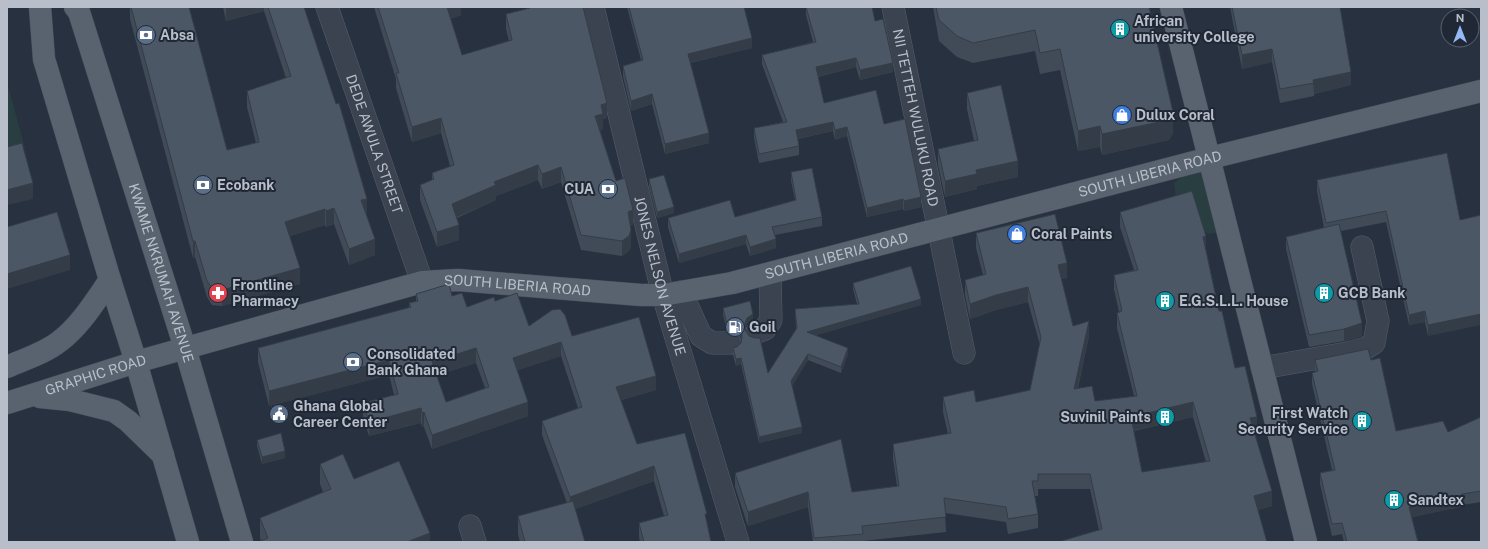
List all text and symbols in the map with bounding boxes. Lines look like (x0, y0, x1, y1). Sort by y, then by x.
north arrow (1440, 8, 1480, 48)
text: N (1456, 12, 1464, 24)
place label: African university College (1134, 13, 1255, 45)
building icon: African university College (1109, 18, 1131, 40)
bank icon: Absa (135, 24, 157, 46)
place label: Absa (160, 27, 194, 43)
street label: NII TETTEH WULUKU ROAD (890, 28, 942, 208)
street label: DEDE AWULA STREET (343, 72, 406, 216)
shop icon: Dulux Coral (1111, 104, 1133, 126)
place label: Dulux Coral (1136, 107, 1215, 123)
street label: SOUTH LIBERIA ROAD (1077, 147, 1223, 200)
bank icon: Ecobank (192, 174, 214, 196)
place label: Ecobank (217, 177, 274, 193)
bank icon: CUA (597, 178, 619, 200)
street label: KWAME NKRUMAH AVENUE (126, 181, 197, 364)
place label: CUA (564, 181, 594, 197)
street label: JONES NELSON AVENUE (631, 194, 689, 357)
shop icon: Coral Paints (1006, 223, 1028, 245)
place label: Coral Paints (1031, 226, 1112, 242)
street label: SOUTH LIBERIA ROAD (763, 229, 910, 282)
street label: SOUTH LIBERIA ROAD (443, 272, 592, 299)
place label: Frontline Pharmacy (232, 277, 299, 309)
pharmacy icon: Frontline Pharmacy (207, 282, 229, 304)
building icon: GCB Bank (1313, 282, 1335, 304)
place label: GCB Bank (1338, 285, 1405, 301)
building icon: E.G.S.L.L. House (1154, 290, 1176, 312)
place label: E.G.S.L.L. House (1179, 293, 1289, 309)
fuel station icon: Goil (724, 316, 746, 338)
place label: Goil (749, 319, 776, 335)
place label: Consolidated Bank Ghana (367, 346, 455, 378)
bank icon: Consolidated Bank Ghana (342, 351, 364, 373)
street label: GRAPHIC ROAD (43, 352, 148, 398)
place label: Ghana Global Career Center (293, 398, 387, 430)
public building icon: Ghana Global Career Center (268, 403, 290, 425)
place label: First Watch Security Service (1238, 405, 1348, 437)
building icon: Suvinil Paints (1154, 406, 1176, 428)
place label: Suvinil Paints (1060, 409, 1151, 425)
building icon: First Watch Security Service (1351, 410, 1373, 432)
building icon: Sandtex (1383, 489, 1405, 511)
place label: Sandtex (1408, 492, 1464, 508)

